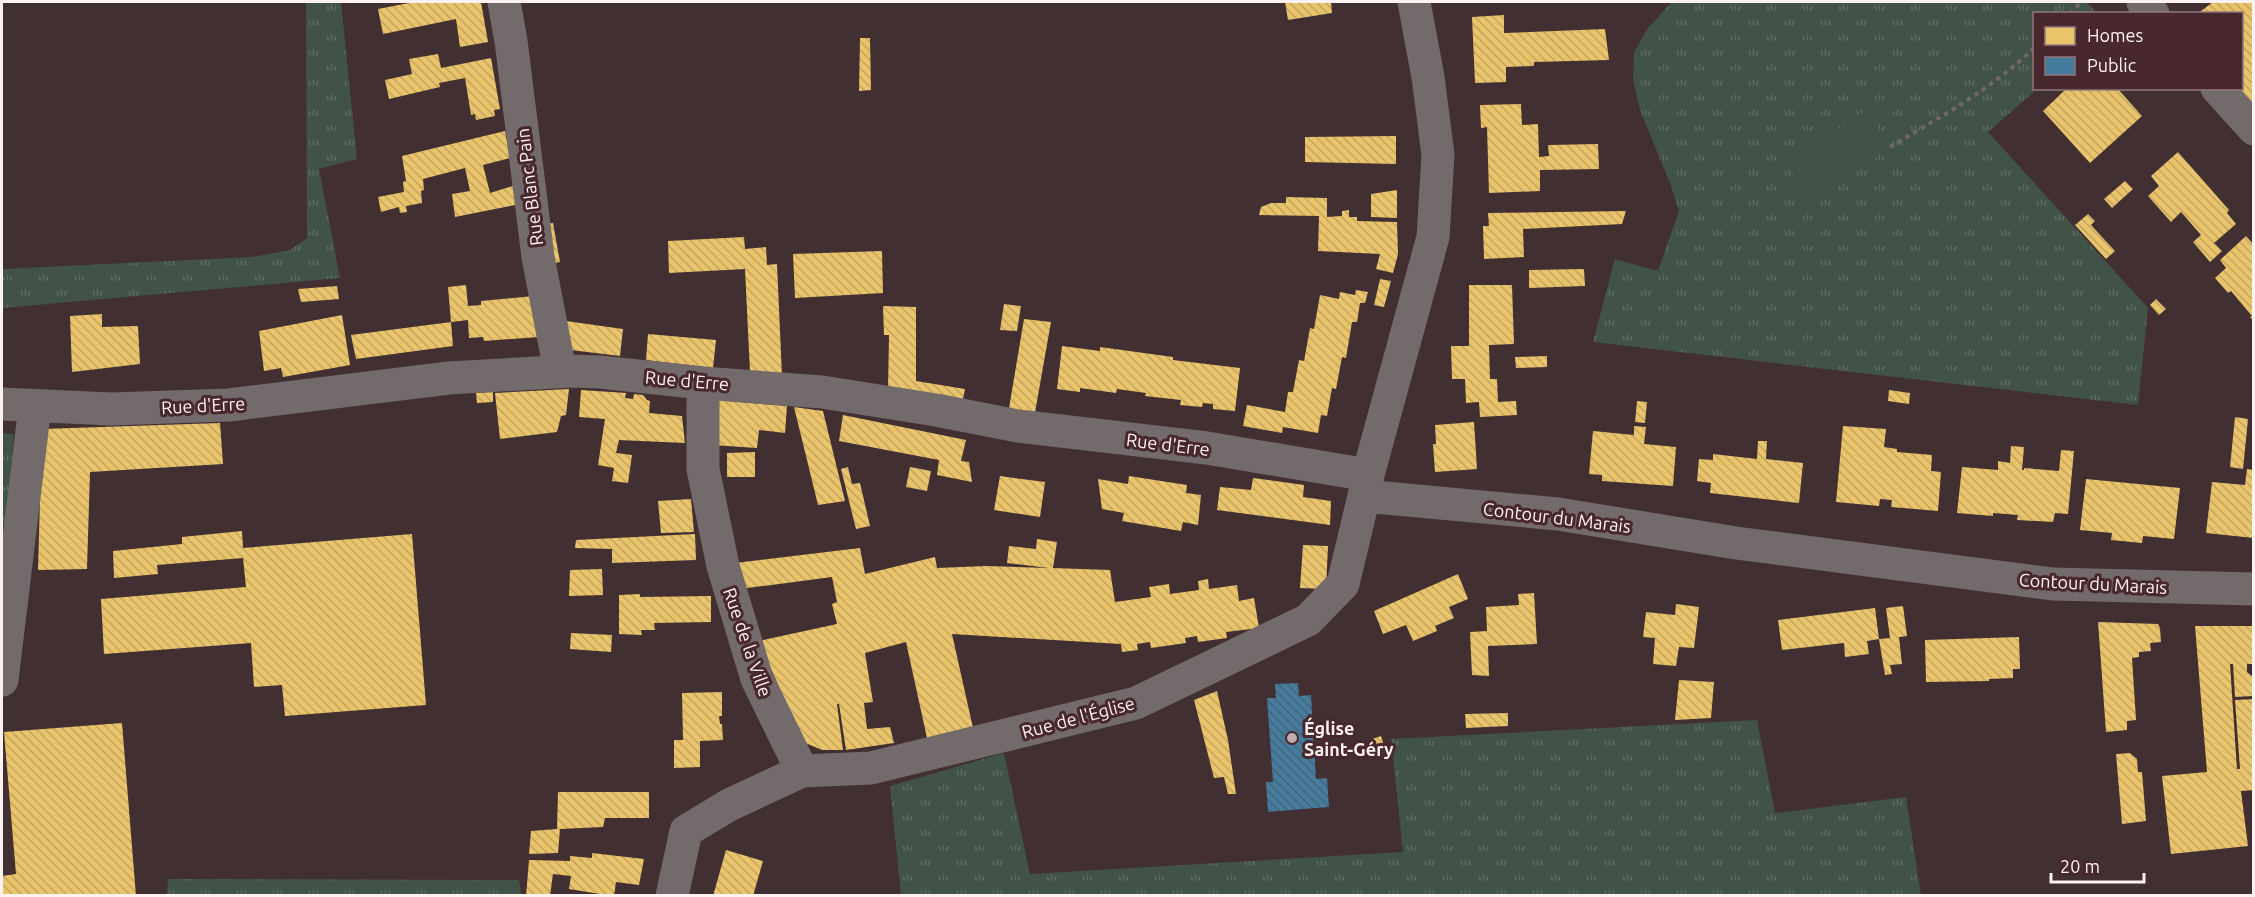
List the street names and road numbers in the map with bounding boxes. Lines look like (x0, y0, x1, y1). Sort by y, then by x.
street label: Rue Blanc Pain (512, 127, 546, 247)
street label: Rue d'Erre (644, 366, 730, 394)
street label: Rue d'Erre (160, 393, 246, 417)
street label: Rue d'Erre (1125, 429, 1211, 459)
street label: Contour du Marais (1482, 498, 1632, 536)
street label: Contour du Marais (2018, 569, 2168, 597)
street label: Rue de la Ville (720, 585, 776, 699)
street label: Rue de l'Église (1019, 691, 1137, 742)

